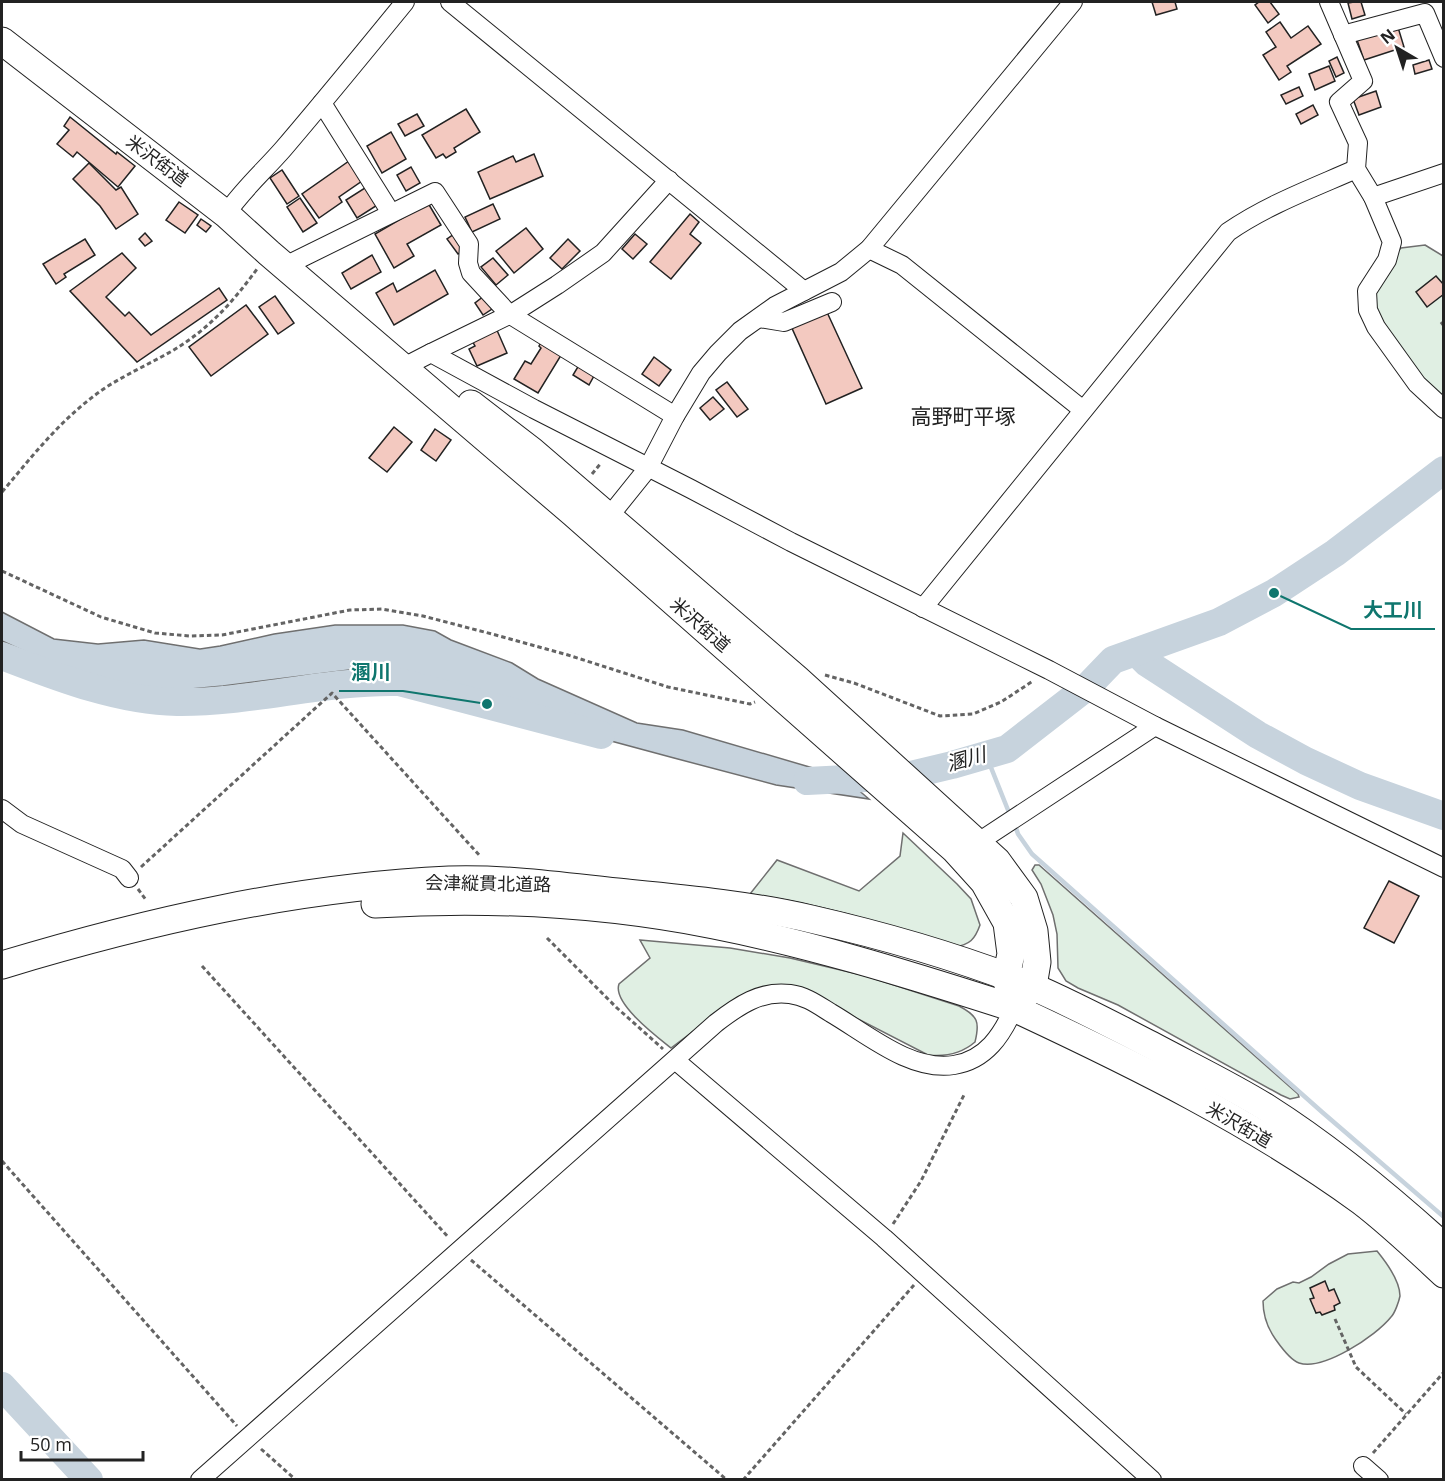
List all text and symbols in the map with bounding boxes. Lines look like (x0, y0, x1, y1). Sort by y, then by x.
north arrow (1367, 18, 1427, 78)
text: N (1376, 24, 1400, 49)
street label: 米沢街道 (122, 129, 194, 191)
district label: 高野町平塚 (911, 402, 1016, 430)
callout: 大工川 (1351, 591, 1435, 629)
street label: 米沢街道 (666, 592, 736, 657)
text: 大工川 (1363, 596, 1423, 623)
callout: 溷川 (339, 653, 403, 691)
text: 溷川 (351, 658, 391, 685)
water label: 溷川 (943, 740, 991, 777)
street label: 会津縦貫北道路 (425, 870, 551, 896)
street label: 米沢街道 (1202, 1096, 1277, 1153)
scale bar (21, 1424, 142, 1462)
text: 50 m (30, 1432, 72, 1456)

